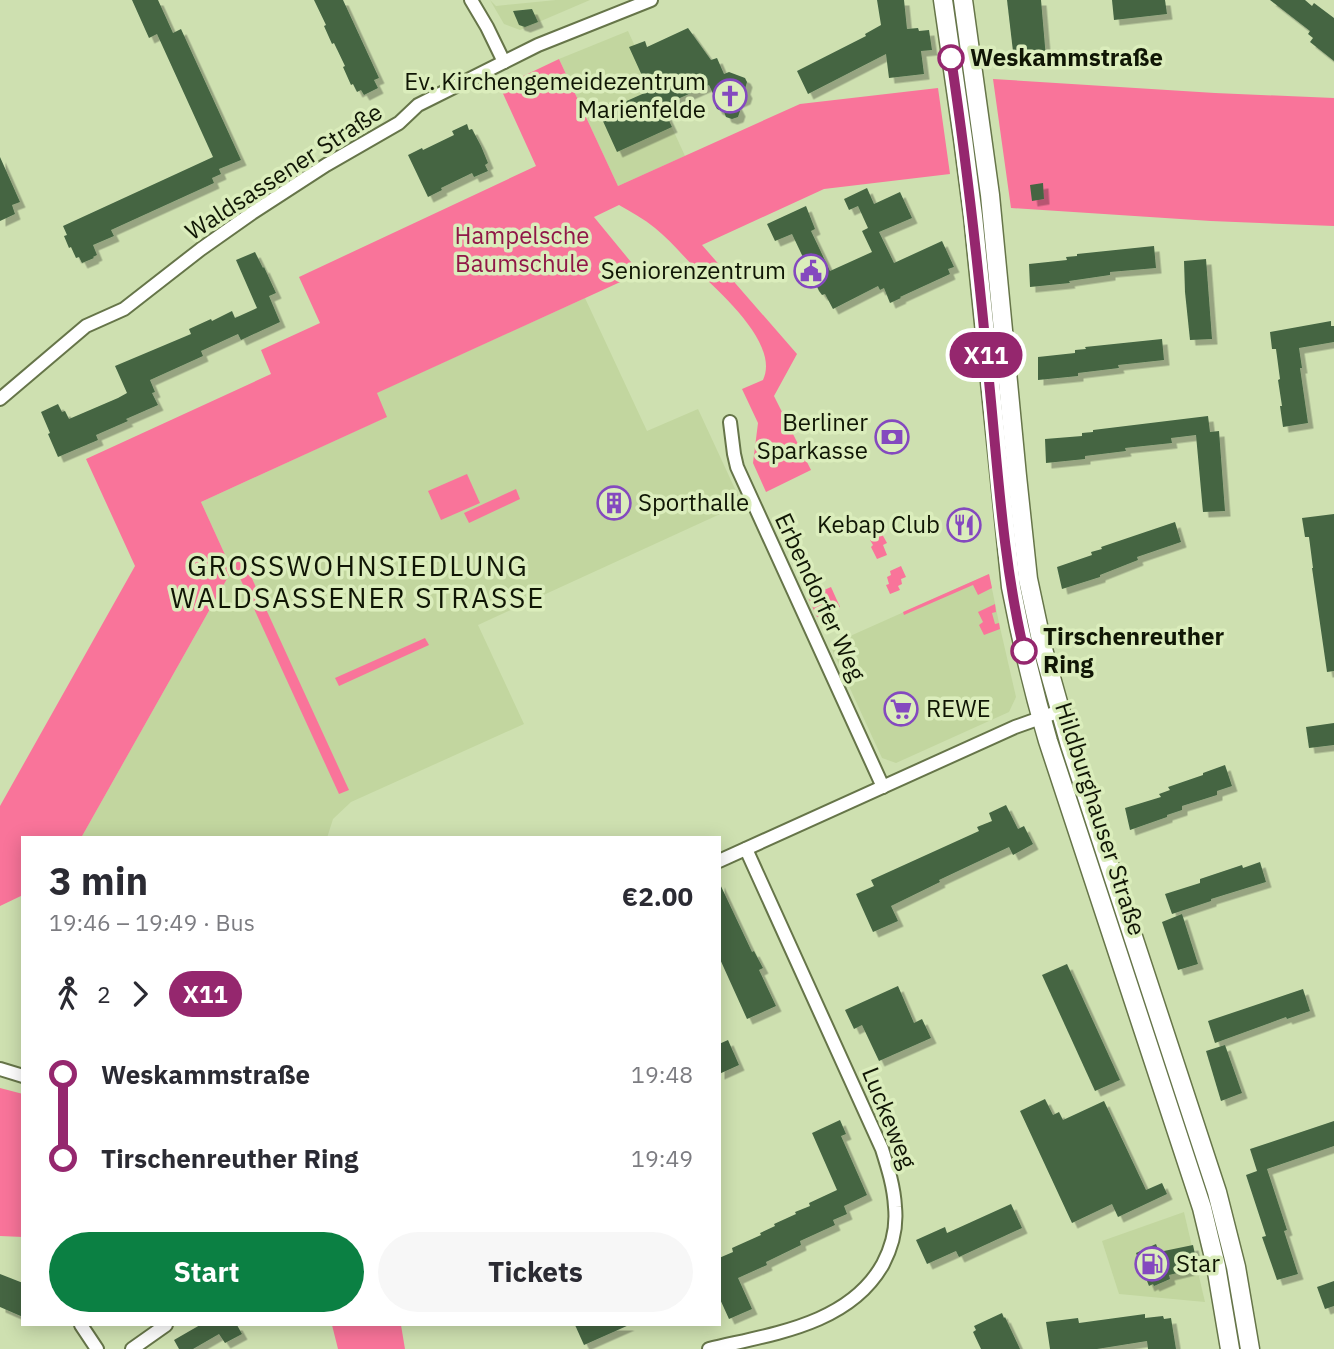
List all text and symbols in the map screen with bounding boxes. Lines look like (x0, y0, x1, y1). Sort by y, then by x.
place label: Weskammstraße (970, 41, 1163, 73)
marker: Weskammstraße (938, 45, 964, 71)
place label: Ev. Kirchengemeidezentrum Marienfelde (404, 65, 706, 125)
church icon: Ev. Kirchengemeidezentrum Marienfelde (711, 77, 749, 115)
street label: Waldsassener Straße (179, 95, 388, 247)
park label: Hampelsche Baumschule (455, 219, 589, 279)
public building icon: Seniorenzentrum (792, 252, 830, 290)
place label: Seniorenzentrum (601, 254, 786, 286)
line badge: X11 (946, 332, 1026, 378)
text: X11 (964, 339, 1008, 371)
place label: Berliner Sparkasse (757, 406, 868, 466)
bank icon: Berliner Sparkasse (873, 418, 911, 456)
building icon: Sporthalle (595, 484, 633, 522)
place label: Sporthalle (638, 486, 749, 518)
restaurant icon: Kebap Club (945, 506, 983, 544)
street label: Erbendorfer Weg (768, 507, 874, 686)
place label: Kebap Club (817, 508, 940, 540)
district label: GROSSWOHNSIEDLUNG WALDSASSENER STRASSE (170, 547, 546, 616)
place label: Tirschenreuther Ring (1043, 620, 1225, 680)
marker: Tirschenreuther Ring (1011, 638, 1037, 664)
supermarket icon: REWE (882, 690, 920, 728)
place label: REWE (926, 692, 991, 724)
street label: Hildburghauser Straße (1048, 698, 1154, 940)
text: 3 min (49, 856, 148, 905)
text: €2.00 (622, 879, 693, 913)
text: 19:46 – 19:49 · Bus (49, 907, 255, 937)
icon: walk (49, 975, 87, 1013)
icon: forward (121, 975, 159, 1013)
text: X11 (183, 978, 228, 1010)
text: 2 (97, 979, 111, 1009)
text: Weskammstraße (101, 1057, 310, 1091)
text: 19:48 (631, 1059, 693, 1089)
street label: Luckeweg (855, 1062, 925, 1173)
text: Tirschenreuther Ring (101, 1141, 358, 1175)
text: 19:49 (631, 1143, 693, 1173)
button: Start (49, 1232, 364, 1312)
button: Tickets (378, 1232, 693, 1312)
fuel station icon: Star (1133, 1245, 1171, 1283)
place label: Star (1176, 1247, 1220, 1279)

